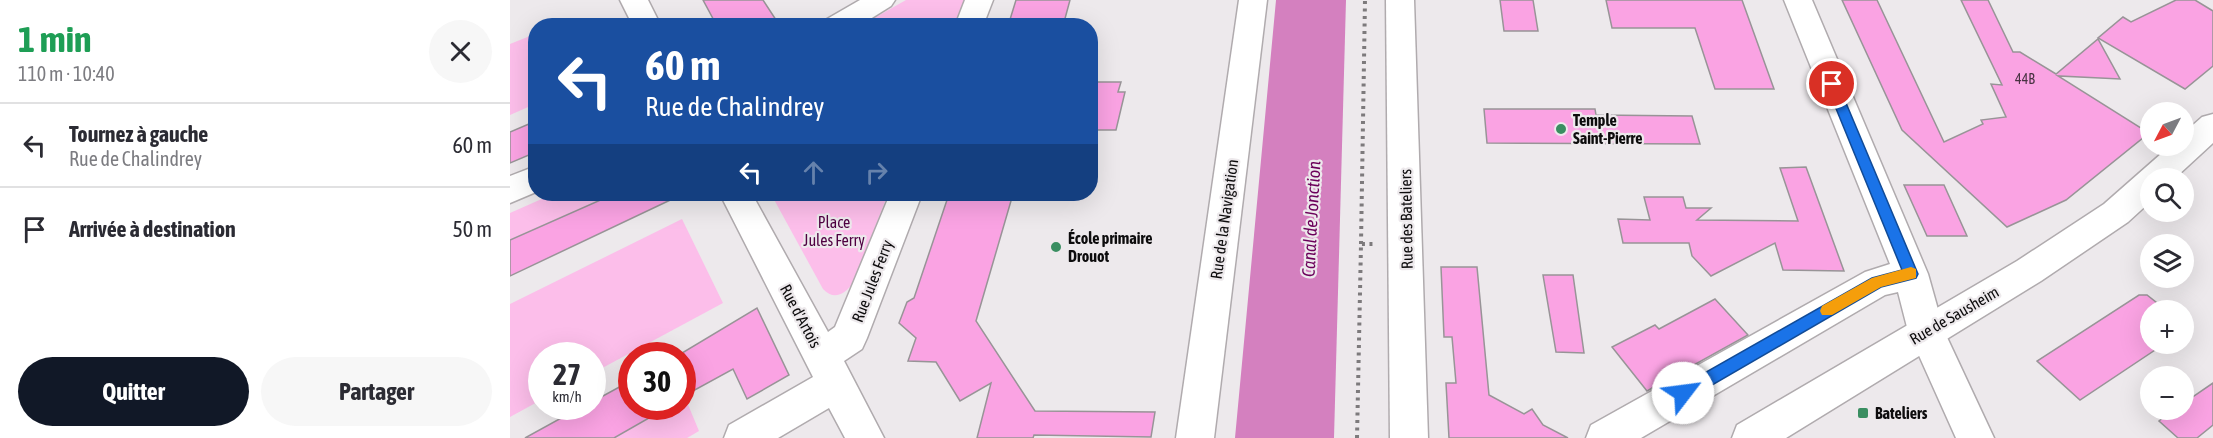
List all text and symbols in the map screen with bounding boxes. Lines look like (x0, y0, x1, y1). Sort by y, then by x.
text: 1 min (18, 18, 92, 60)
button: close (429, 20, 492, 83)
text: 60 m (645, 41, 720, 89)
icon: left (546, 42, 624, 120)
pin (1806, 58, 1857, 109)
text: 110 m · 10:40 (18, 62, 115, 85)
icon: arrive (1815, 67, 1848, 100)
house number: 44B (2015, 71, 2035, 87)
text: Rue de Chalindrey (645, 91, 824, 122)
north arrow (2140, 102, 2194, 156)
map controls (2140, 102, 2194, 420)
place label: Temple Saint-Pierre (1573, 111, 1643, 147)
text: Tournez à gauche (69, 121, 208, 147)
marker: Temple Saint-Pierre (1554, 122, 1568, 136)
icon: left (18, 129, 51, 162)
text: 60 m (452, 132, 492, 158)
text: Rue de Chalindrey (69, 147, 202, 170)
icon: left (734, 156, 767, 189)
icon: ahead (797, 156, 830, 189)
icon: right (860, 156, 893, 189)
street label: Rue de la Navigation (1207, 158, 1242, 280)
water label: Canal de Jonction (1297, 160, 1325, 278)
street label: Rue des Bateliers (1396, 168, 1416, 269)
button: search (2140, 168, 2194, 222)
icon: arrive (18, 213, 51, 246)
park label: Place Jules Ferry (803, 213, 865, 250)
text: Arrivée à destination (69, 216, 236, 242)
text: 50 m (452, 216, 492, 242)
place label: École primaire Drouot (1068, 229, 1152, 265)
button: layers (2140, 234, 2194, 288)
street label: Rue Jules Ferry (848, 237, 897, 325)
marker: École primaire Drouot (1049, 240, 1063, 254)
street label: Rue d'Artois (777, 281, 825, 351)
street label: Rue de Sausheim (1906, 282, 2002, 348)
button: + (2140, 300, 2194, 354)
speed limit sign: 30 (618, 342, 696, 420)
button: Quitter (18, 357, 249, 426)
button: Partager (261, 357, 492, 426)
text: 27 (553, 357, 581, 391)
position arrow (1651, 361, 1715, 425)
button: − (2140, 366, 2194, 420)
text: km/h (552, 388, 582, 405)
place label: Bateliers (1875, 404, 1928, 422)
marker: Bateliers (1856, 406, 1870, 420)

